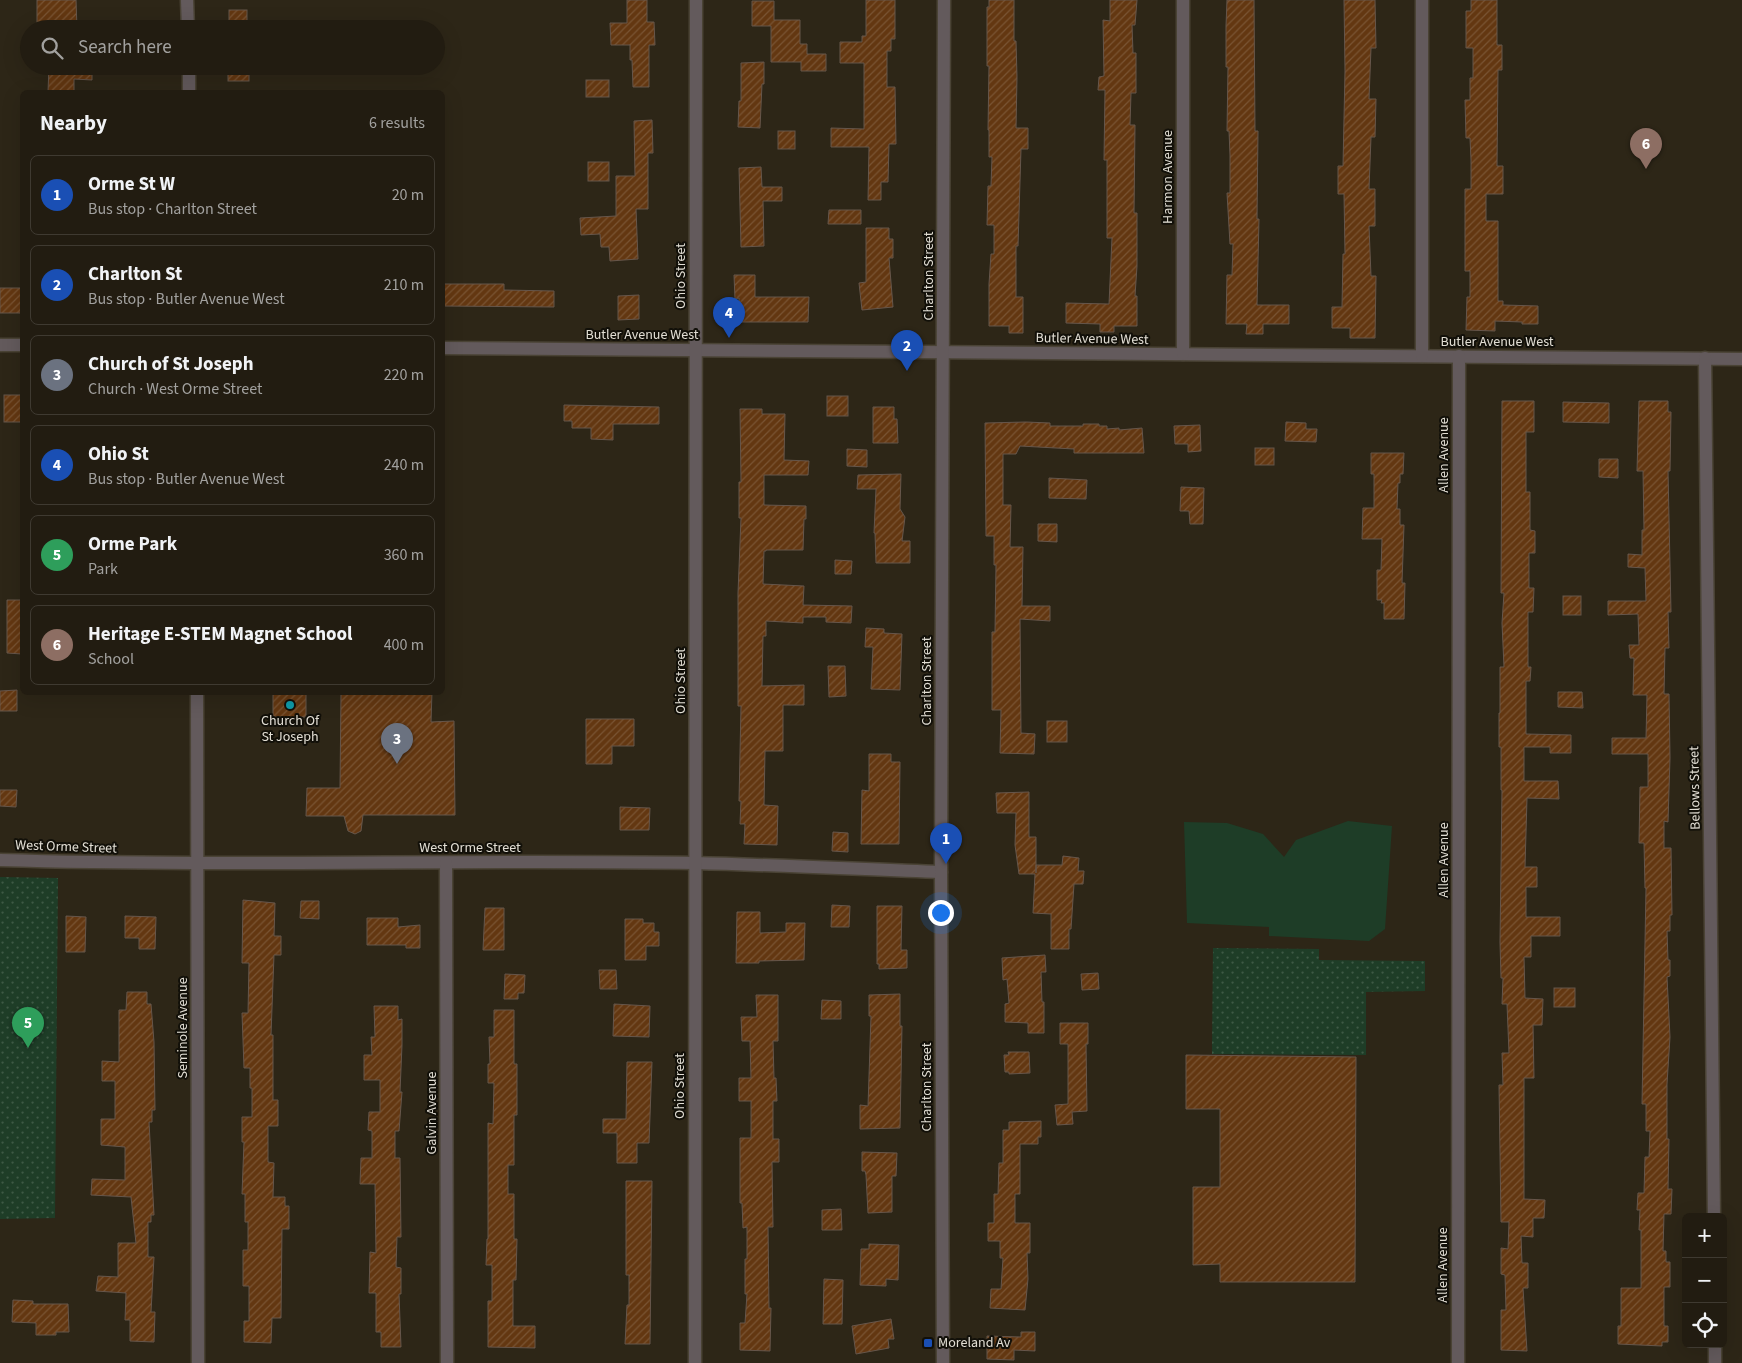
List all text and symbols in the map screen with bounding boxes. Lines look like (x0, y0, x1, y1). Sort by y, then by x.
search box (20, 20, 445, 75)
icon: search (38, 34, 66, 62)
text: Search here (78, 34, 172, 61)
text: Nearby (40, 108, 107, 138)
text: 6 results (369, 112, 425, 134)
pin: 6 (1630, 128, 1662, 169)
street label: Harmon Avenue (1158, 130, 1178, 224)
text: Orme St W (88, 171, 175, 198)
text: 1 (53, 184, 61, 206)
text: 20 m (392, 184, 424, 206)
text: Bus stop · Charlton Street (88, 198, 257, 220)
street label: Charlton Street (919, 231, 939, 320)
street label: Ohio Street (671, 243, 691, 309)
text: Charlton St (88, 261, 182, 288)
text: 2 (53, 274, 61, 296)
text: 210 m (384, 274, 424, 296)
text: Bus stop · Butler Avenue West (88, 288, 285, 310)
pin: 4 (713, 297, 745, 338)
street label: Butler Avenue West (586, 325, 699, 345)
street label: Butler Avenue West (1035, 328, 1149, 350)
pin: 2 (891, 330, 923, 371)
street label: Butler Avenue West (1441, 332, 1554, 352)
text: Church of St Joseph (88, 351, 254, 378)
text: 3 (53, 364, 61, 386)
text: 220 m (384, 364, 424, 386)
text: Church · West Orme Street (88, 378, 263, 400)
street label: Allen Avenue (1434, 417, 1454, 493)
text: Ohio St (88, 441, 149, 468)
text: 4 (53, 454, 61, 476)
text: 240 m (384, 454, 424, 476)
text: Bus stop · Butler Avenue West (88, 468, 285, 490)
text: Orme Park (88, 531, 177, 558)
text: 5 (53, 544, 61, 566)
text: 360 m (384, 544, 424, 566)
text: Park (88, 558, 118, 580)
text: Heritage E-STEM Magnet School (88, 621, 353, 648)
text: 6 (53, 634, 61, 656)
text: 400 m (384, 634, 424, 656)
street label: Charlton Street (917, 636, 937, 725)
text: School (88, 648, 134, 670)
street label: Ohio Street (671, 648, 691, 714)
marker: Church Of St Joseph (284, 699, 296, 711)
place label: Church Of St Joseph (261, 711, 320, 747)
pin: 3 (381, 723, 413, 764)
street label: Bellows Street (1684, 746, 1706, 830)
street label: Allen Avenue (1434, 822, 1454, 898)
pin: 1 (930, 823, 962, 864)
street label: West Orme Street (15, 835, 117, 859)
street label: West Orme Street (419, 838, 521, 858)
your location (928, 900, 954, 926)
street label: Seminole Avenue (173, 977, 193, 1079)
pin: 5 (12, 1007, 44, 1048)
street label: Charlton Street (917, 1042, 937, 1131)
street label: Ohio Street (670, 1053, 690, 1119)
street label: Galvin Avenue (422, 1072, 442, 1154)
map controls (1682, 1213, 1727, 1348)
button: + (1682, 1213, 1727, 1258)
street label: Allen Avenue (1433, 1227, 1453, 1303)
button: − (1682, 1258, 1727, 1303)
button: locate (1682, 1303, 1727, 1348)
place label: Moreland Av (938, 1333, 1011, 1353)
marker: Moreland Av (922, 1337, 934, 1349)

